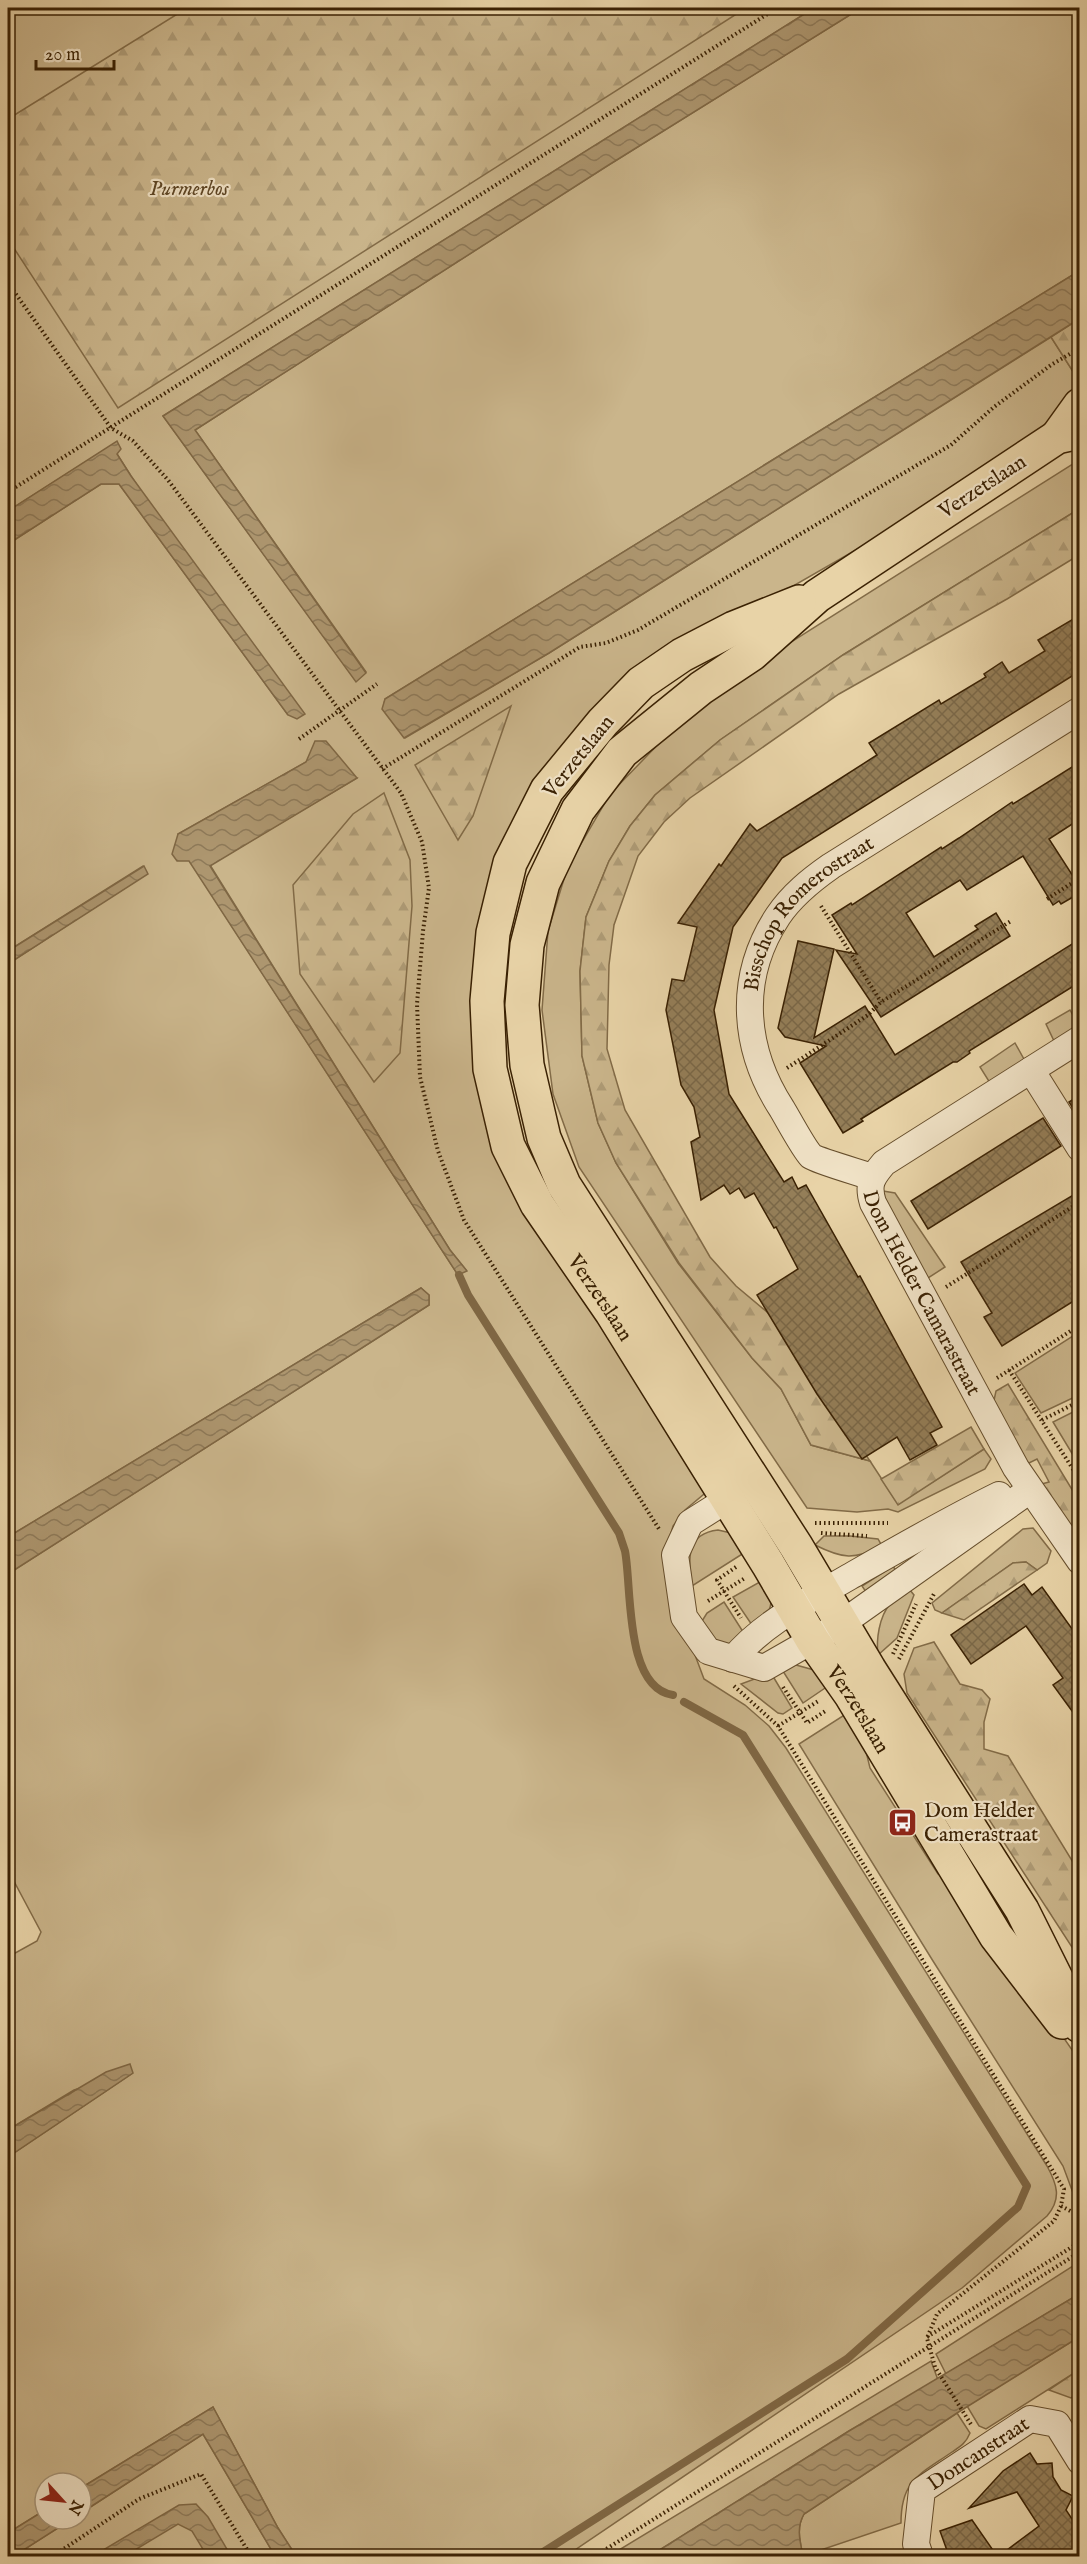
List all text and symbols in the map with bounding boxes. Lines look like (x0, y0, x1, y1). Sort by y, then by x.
scale bar (36, 33, 114, 71)
text: 20 m (45, 44, 80, 67)
park label: Purmerbos (149, 176, 230, 203)
street label: Verzetslaan (933, 449, 1032, 526)
street label: Verzetslaan (537, 710, 621, 805)
street label: Bisschop Romerostraat (739, 831, 879, 993)
street label: Dom Helder Camarastraat (855, 1188, 986, 1401)
street label: Verzetslaan (560, 1249, 638, 1347)
street label: Verzetslaan (819, 1660, 895, 1759)
place label: Dom Helder Camerastraat (924, 1798, 1038, 1849)
bus stop icon: Dom Helder Camerastraat (887, 1806, 919, 1838)
street label: Doncanstraat (923, 2411, 1035, 2498)
north arrow (33, 2471, 93, 2531)
text: N (62, 2495, 87, 2518)

